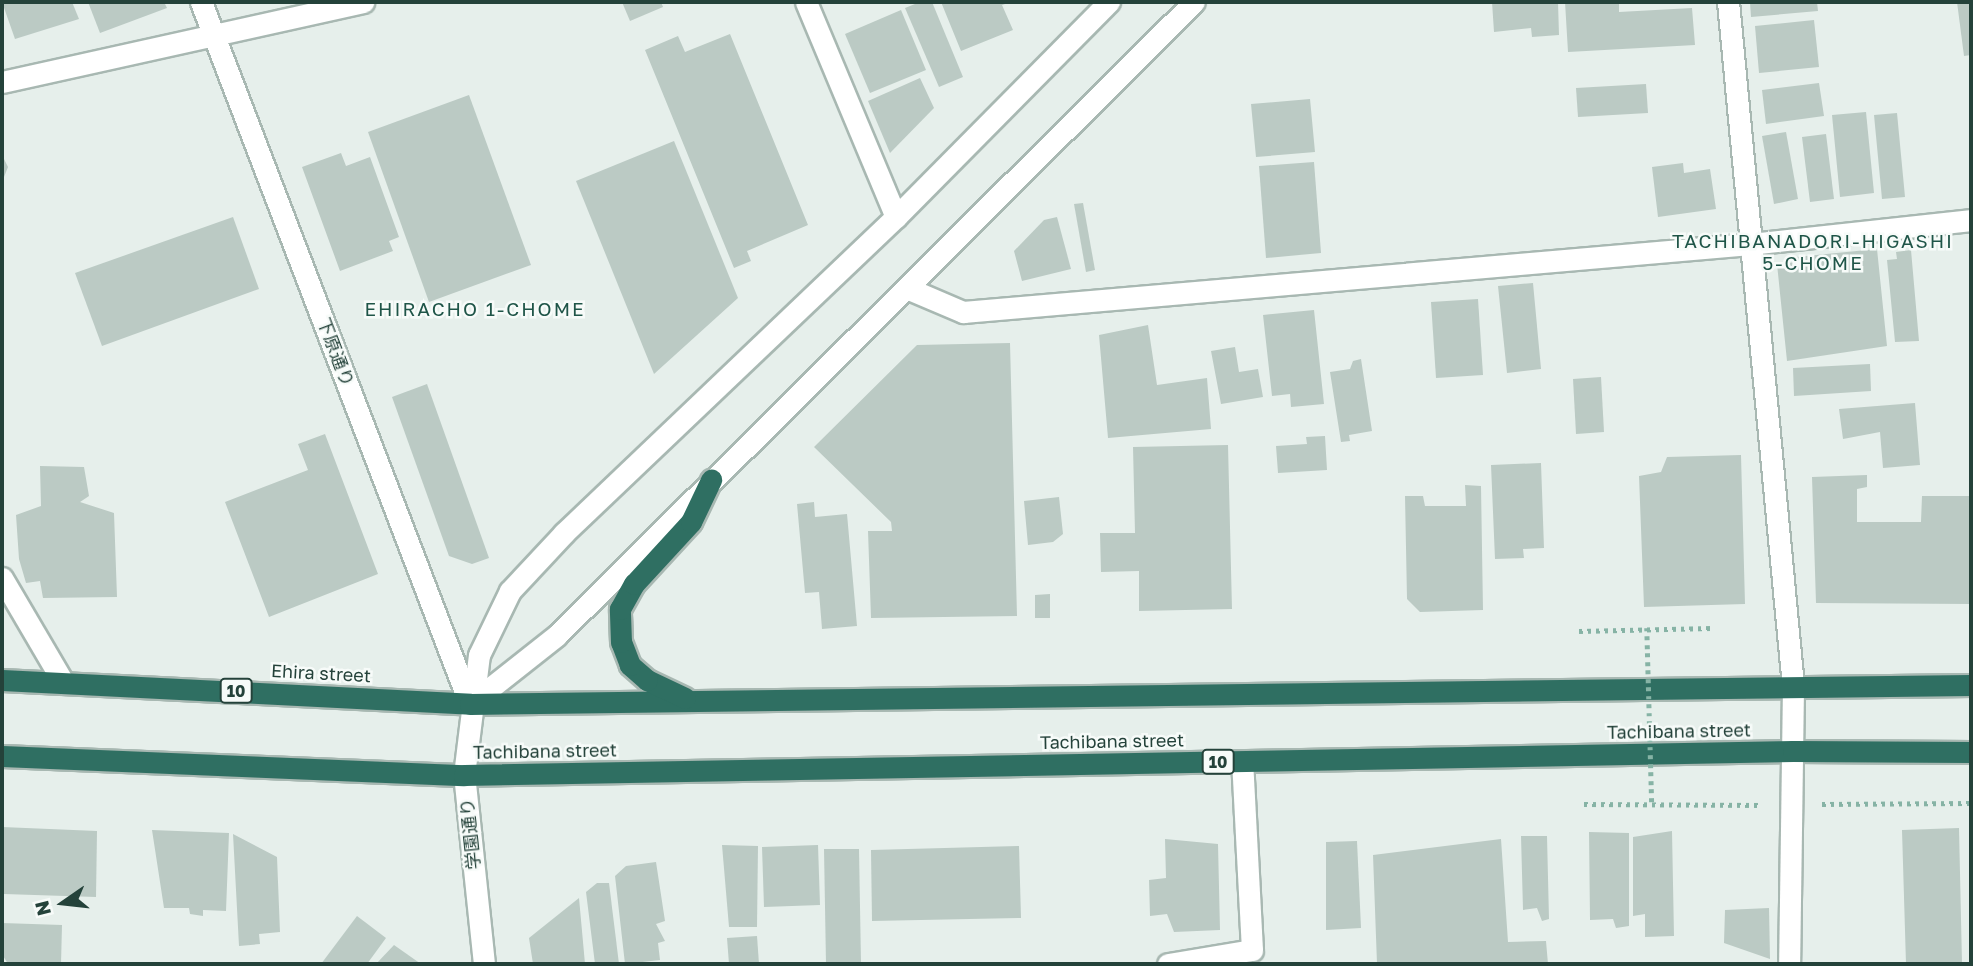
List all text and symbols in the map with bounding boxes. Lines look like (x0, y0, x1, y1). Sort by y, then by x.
district label: TACHIBANADORI-HIGASHI 5-CHOME (1675, 230, 1951, 274)
district label: EHIRACHO 1-CHOME (366, 298, 584, 320)
street label: 下原通り (313, 315, 359, 389)
street label: Ehira street (270, 660, 372, 686)
road number: 10 (218, 678, 254, 704)
street label: Tachibana street (1607, 719, 1751, 743)
street label: Tachibana street (1040, 729, 1184, 753)
street label: Tachibana street (473, 739, 617, 763)
road number: 10 (1200, 750, 1236, 775)
street label: 学園通り (455, 797, 485, 871)
north arrow (28, 868, 98, 938)
text: N (29, 898, 55, 918)

